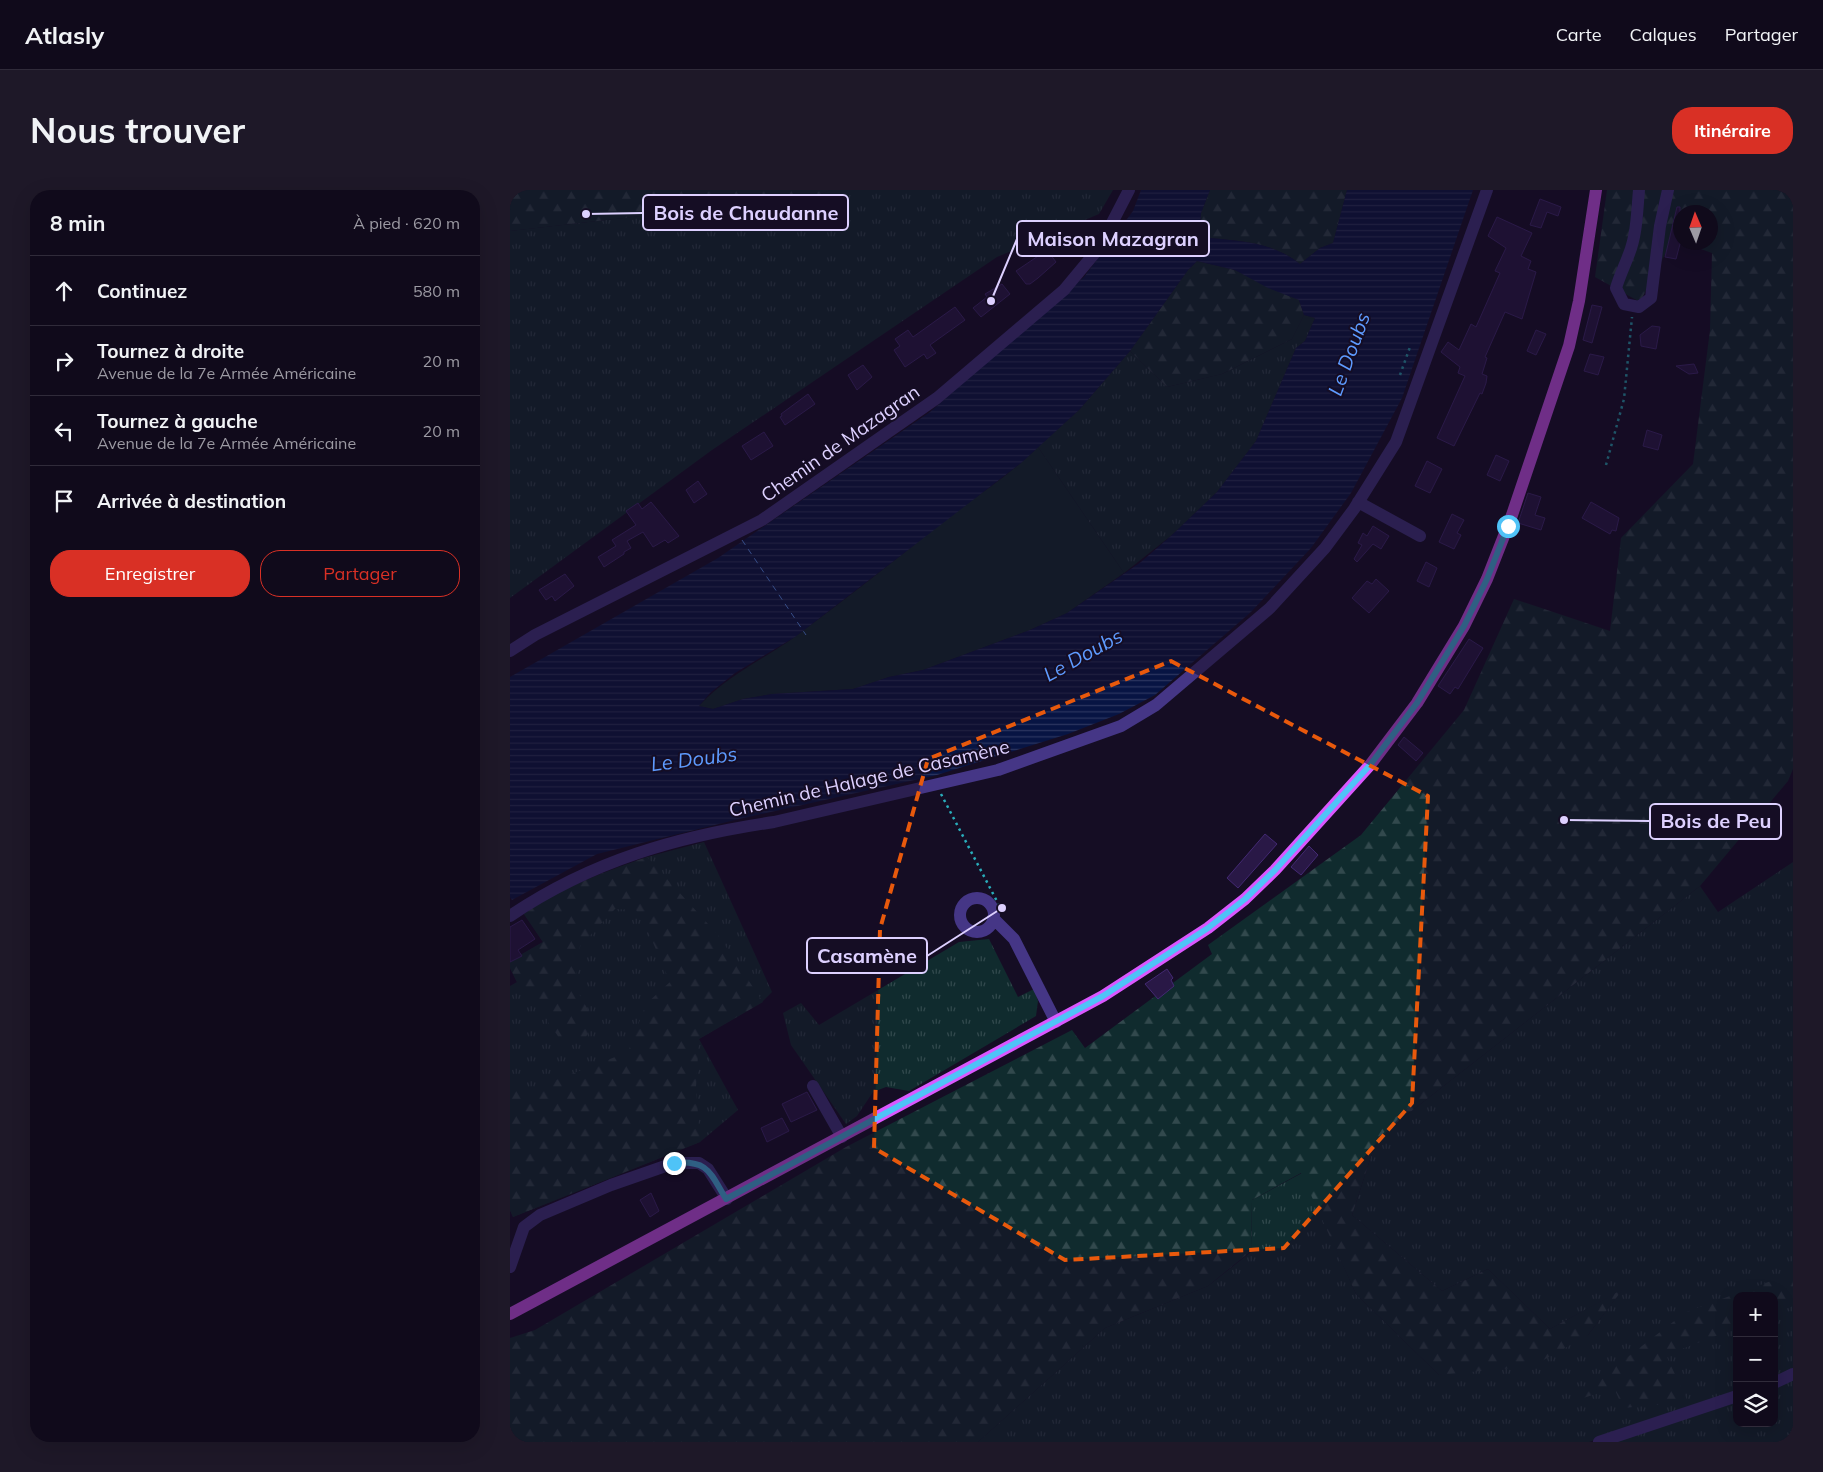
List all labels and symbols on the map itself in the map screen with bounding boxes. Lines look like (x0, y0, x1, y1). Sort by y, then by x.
callout: Bois de Chaudanne (643, 195, 848, 230)
text: Bois de Chaudanne (653, 200, 839, 225)
north arrow (1673, 205, 1718, 250)
callout: Maison Mazagran (1017, 221, 1209, 256)
text: Maison Mazagran (1027, 226, 1199, 251)
water label: Le Doubs (1322, 309, 1375, 399)
street label: Chemin de Mazagran (756, 379, 924, 507)
route start (1497, 515, 1520, 538)
water label: Le Doubs (1039, 623, 1127, 687)
street label: Chemin de Halage de Casamène (726, 734, 1012, 822)
water label: Le Doubs (649, 741, 739, 776)
callout: Bois de Peu (1650, 804, 1781, 839)
text: Bois de Peu (1661, 808, 1771, 833)
callout: Casamène (807, 938, 927, 973)
text: Casamène (817, 943, 917, 968)
route end (663, 1152, 686, 1175)

